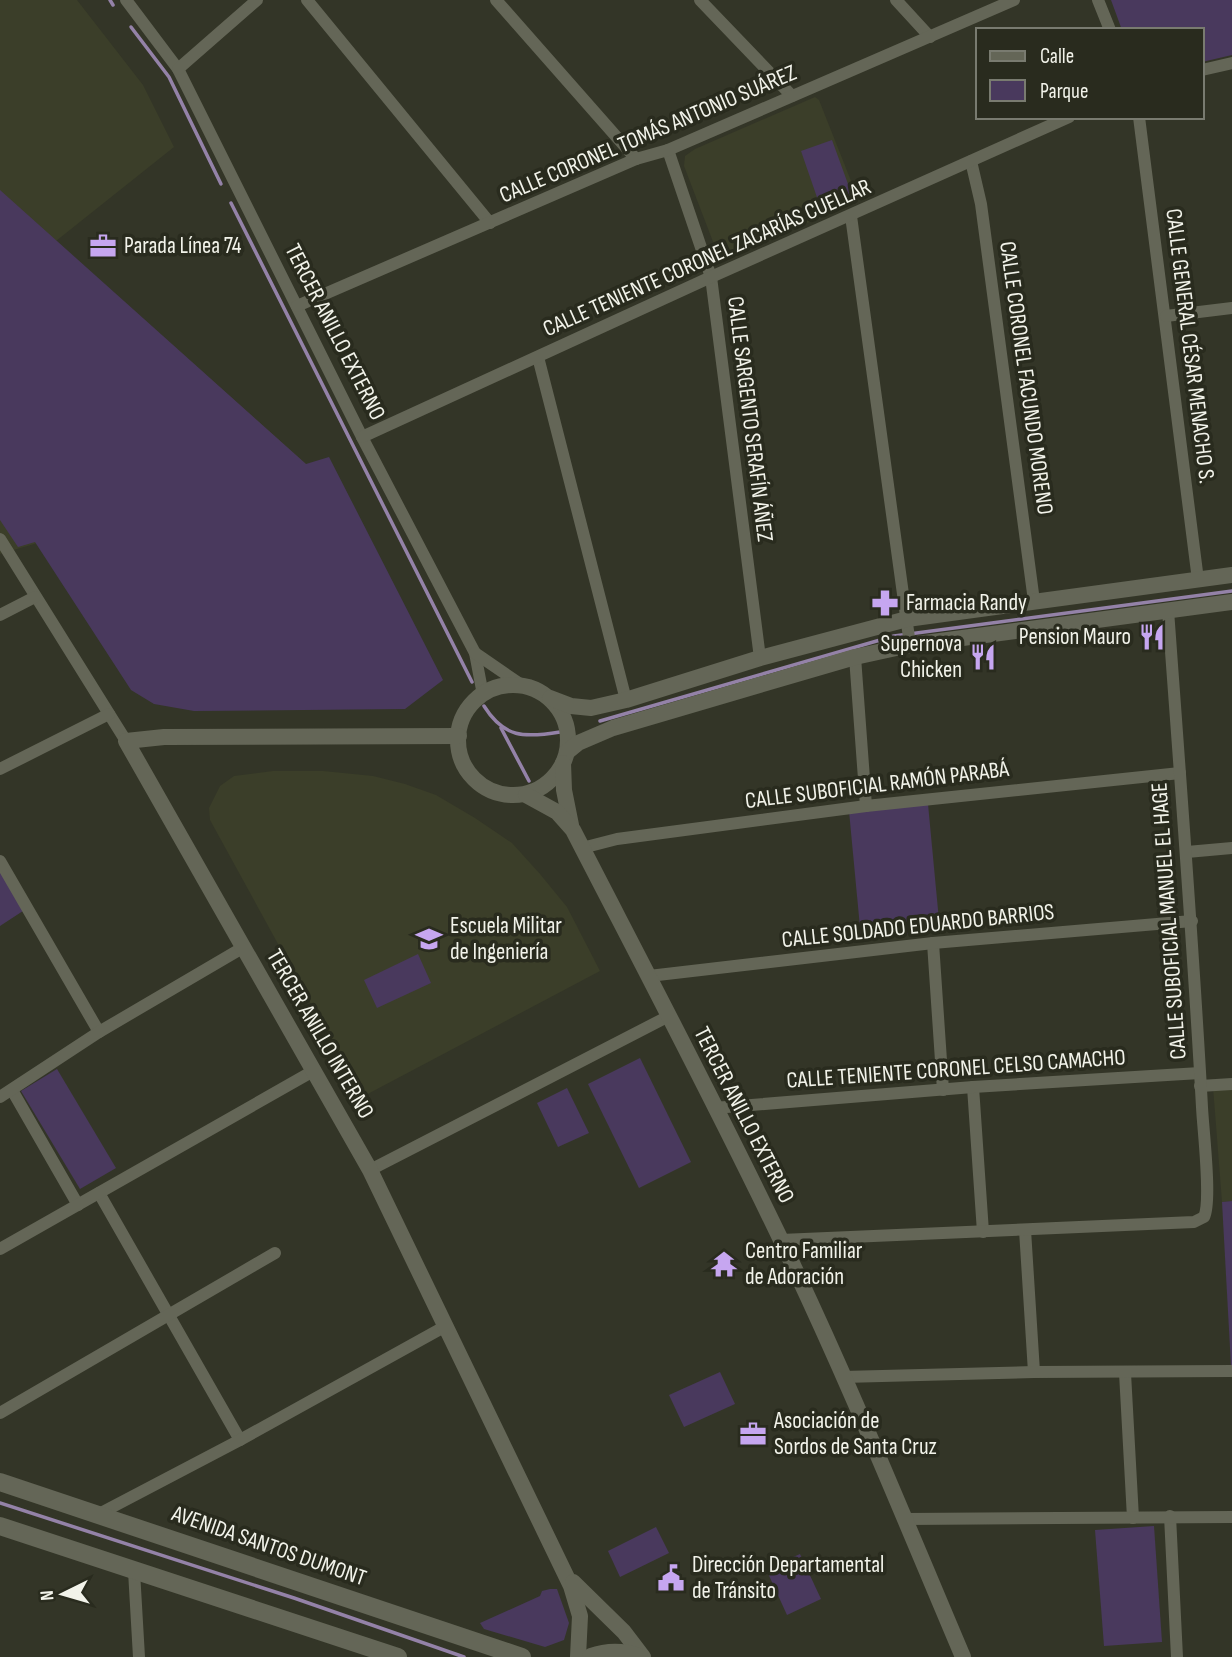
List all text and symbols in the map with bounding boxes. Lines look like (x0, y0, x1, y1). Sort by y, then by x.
legend (976, 28, 1204, 119)
text: Calle (1040, 44, 1074, 69)
street label: CALLE CORONEL TOMÁS ANTONIO SUÁREZ (495, 58, 801, 209)
text: Parque (1040, 79, 1088, 104)
street label: CALLE TENIENTE CORONEL ZACARÍAS CUELLAR (539, 173, 876, 343)
street label: CALLE GENERAL CÉSAR MENACHO S. (1159, 207, 1221, 485)
office icon: Parada Línea 74 (88, 231, 118, 261)
place label: Parada Línea 74 (124, 232, 242, 260)
street label: TERCER ANILLO EXTERNO (279, 239, 391, 425)
street label: CALLE CORONEL FACUNDO MORENO (993, 240, 1059, 516)
street label: CALLE SARGENTO SERAFÍN ÁÑEZ (721, 295, 779, 544)
pharmacy icon: Farmacia Randy (870, 588, 900, 618)
place label: Farmacia Randy (906, 589, 1027, 617)
restaurant icon: Pension Mauro (1137, 622, 1167, 652)
place label: Pension Mauro (1019, 623, 1131, 651)
place label: Supernova Chicken (881, 630, 962, 684)
restaurant icon: Supernova Chicken (968, 642, 998, 672)
street label: CALLE SUBOFICIAL RAMÓN PARABÁ (744, 755, 1011, 815)
street label: CALLE SUBOFICIAL MANUEL EL HAGE (1145, 781, 1193, 1061)
street label: CALLE SOLDADO EDUARDO BARRIOS (780, 898, 1056, 954)
place label: Escuela Militar de Ingeniería (450, 912, 562, 966)
school or university icon: Escuela Militar de Ingeniería (414, 924, 444, 954)
street label: TERCER ANILLO INTERNO (260, 944, 380, 1124)
street label: TERCER ANILLO EXTERNO (688, 1022, 800, 1208)
street label: CALLE TENIENTE CORONEL CELSO CAMACHO (785, 1043, 1127, 1095)
place label: Centro Familiar de Adoración (745, 1237, 863, 1291)
temple icon: Centro Familiar de Adoración (709, 1249, 739, 1279)
place label: Asociación de Sordos de Santa Cruz (773, 1407, 937, 1461)
office icon: Asociación de Sordos de Santa Cruz (738, 1419, 768, 1449)
street label: AVENIDA SANTOS DUMONT (167, 1499, 370, 1592)
place label: Dirección Departamental de Tránsito (692, 1551, 884, 1605)
north arrow (28, 1559, 98, 1629)
public building icon: Dirección Departamental de Tránsito (656, 1563, 686, 1593)
text: N (36, 1589, 59, 1601)

